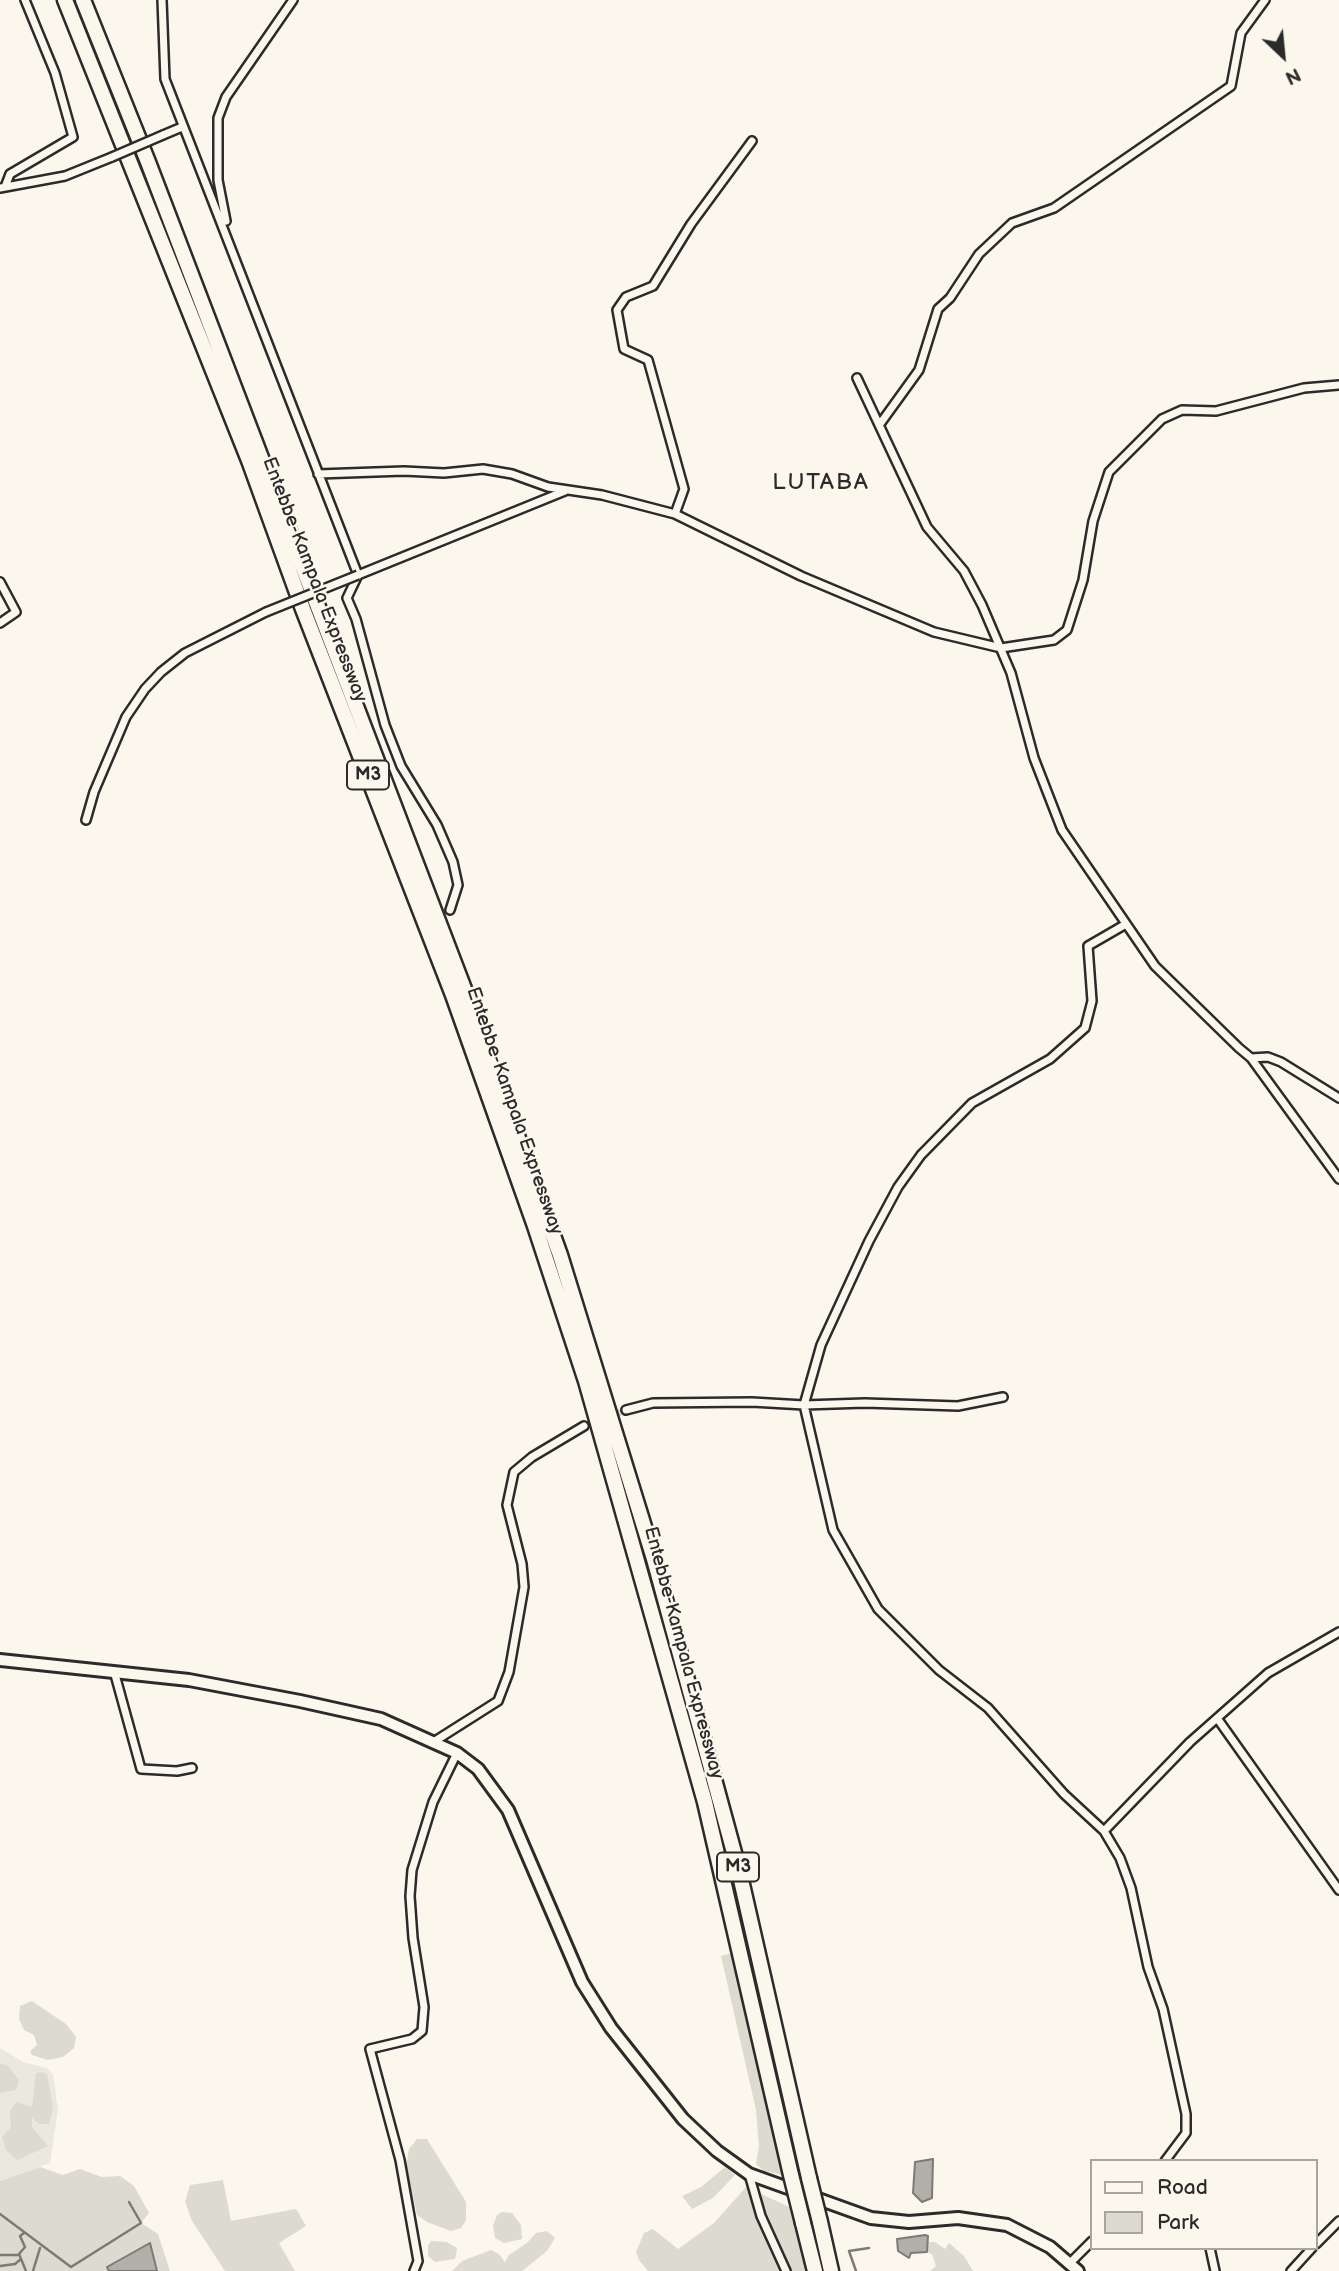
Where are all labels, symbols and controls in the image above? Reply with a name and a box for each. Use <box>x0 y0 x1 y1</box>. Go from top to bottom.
north arrow <box>1248 21 1318 91</box>
text: N <box>1281 62 1304 89</box>
street label: Entebbe-Kampala Expressway <box>257 454 371 706</box>
district label: LUTABA <box>773 469 869 497</box>
road number: M3 <box>347 760 389 790</box>
street label: Entebbe-Kampala Expressway <box>461 984 567 1238</box>
street label: Entebbe-Kampala Expressway <box>638 1524 728 1782</box>
road number: M3 <box>717 1853 759 1882</box>
legend <box>1090 2159 1318 2250</box>
text: Road <box>1157 2175 1208 2200</box>
text: Park <box>1157 2210 1199 2235</box>

